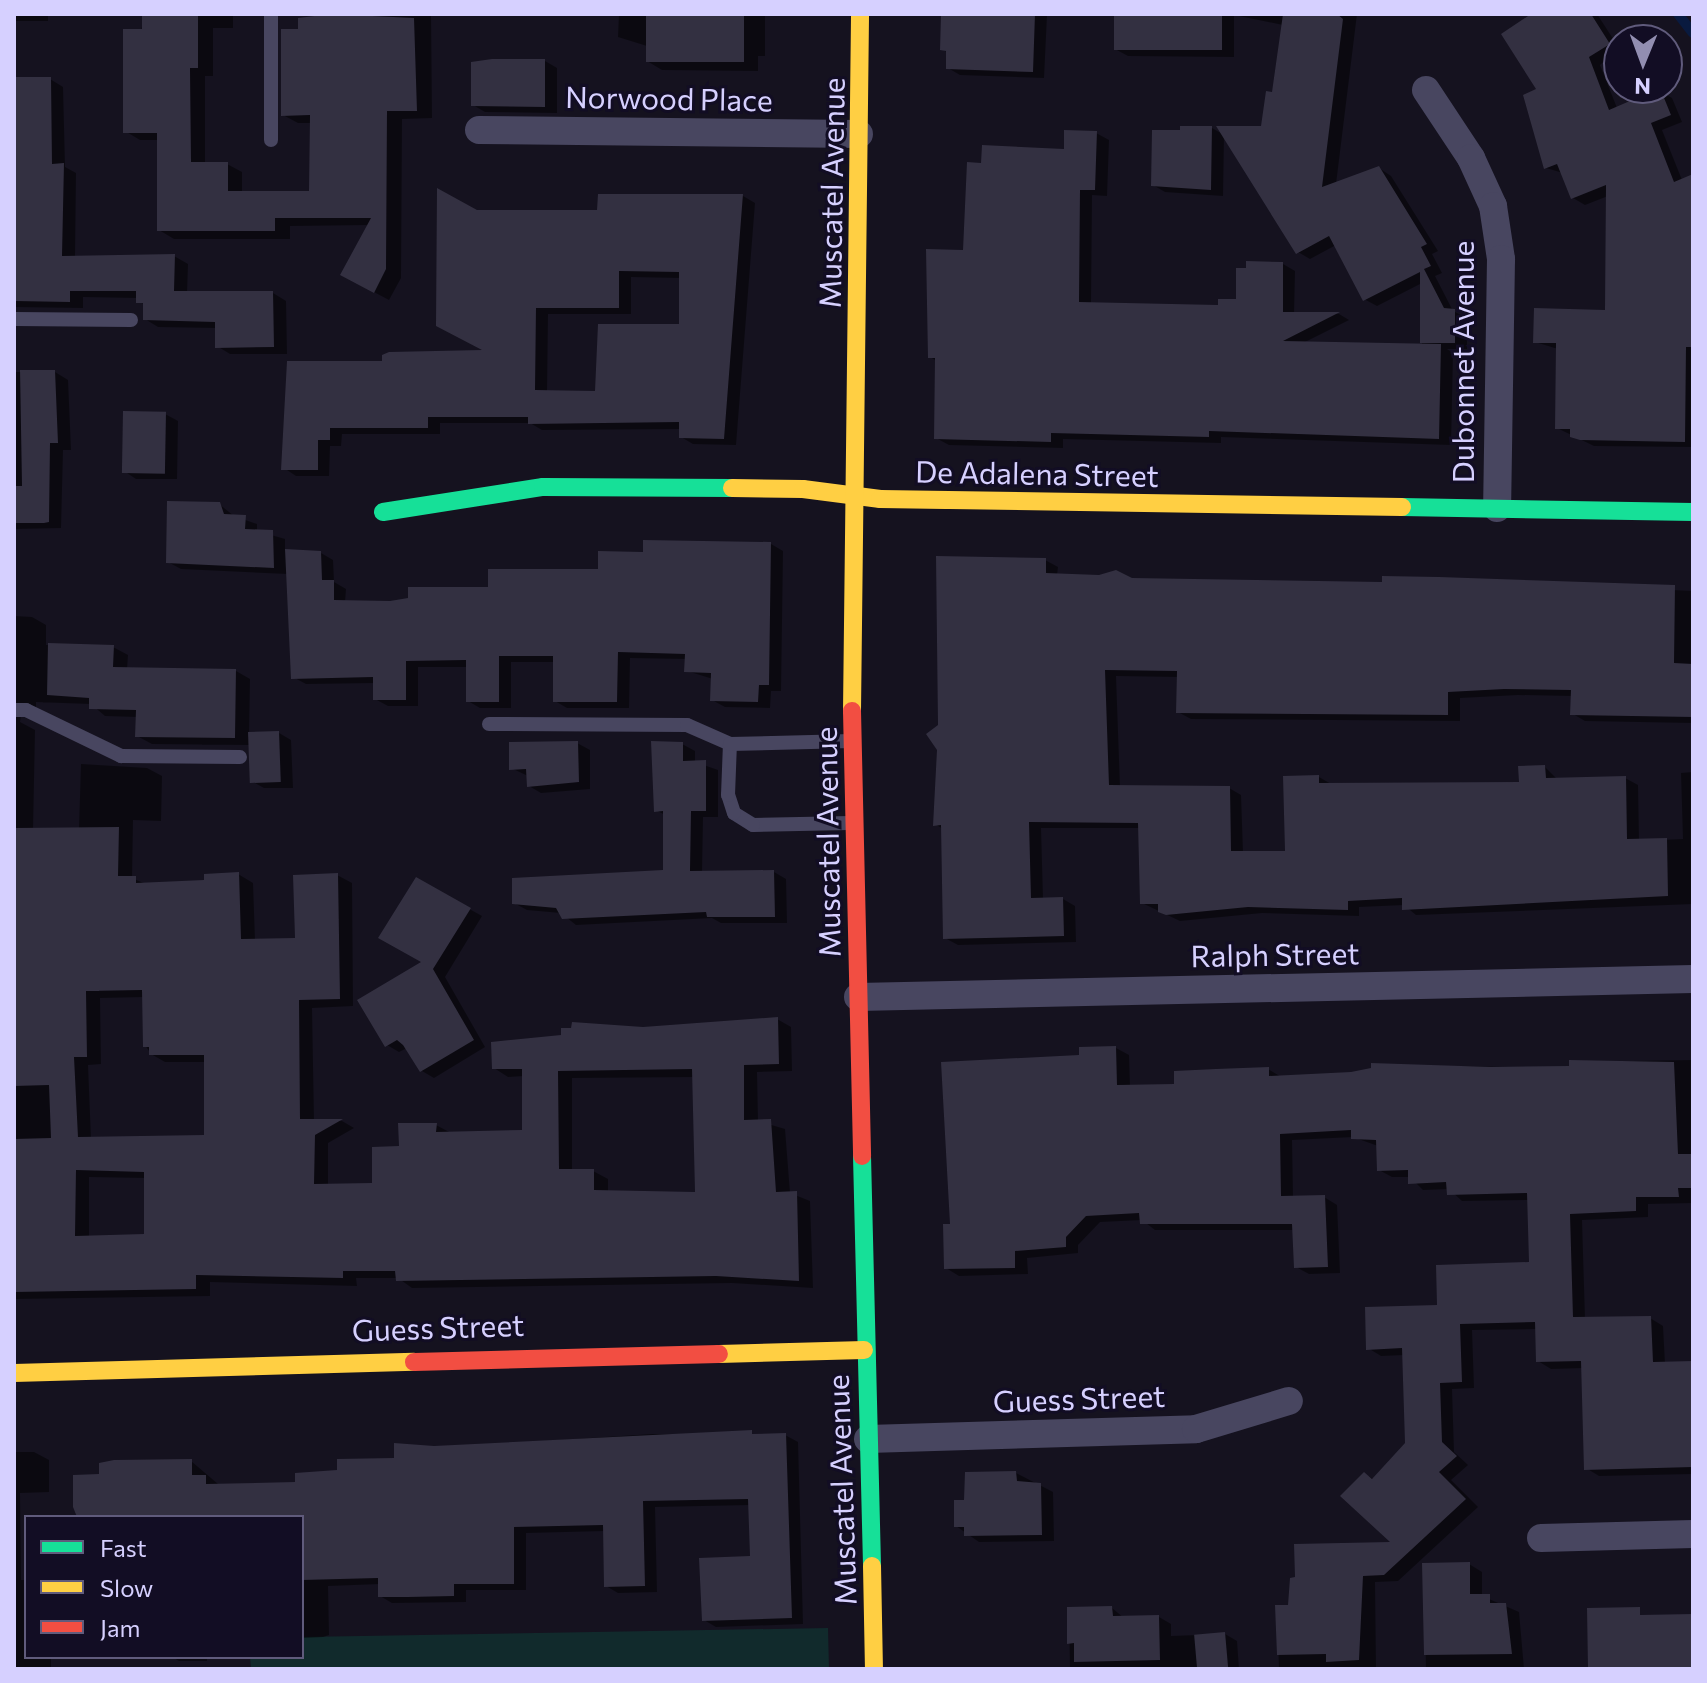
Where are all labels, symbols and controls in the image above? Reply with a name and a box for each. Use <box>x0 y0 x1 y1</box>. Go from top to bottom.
north arrow <box>1603 24 1683 104</box>
text: N <box>1634 73 1651 100</box>
street label: Muscatel Avenue <box>811 77 851 309</box>
street label: Norwood Place <box>565 78 773 118</box>
street label: Dubonnet Avenue <box>1444 241 1480 483</box>
street label: De Adalena Street <box>915 453 1159 493</box>
street label: Muscatel Avenue <box>807 726 847 958</box>
street label: Ralph Street <box>1190 935 1360 973</box>
street label: Guess Street <box>351 1306 525 1348</box>
street label: Muscatel Avenue <box>819 1374 863 1606</box>
street label: Guess Street <box>992 1377 1166 1419</box>
legend <box>24 1515 304 1659</box>
text: Fast <box>100 1533 147 1562</box>
text: Slow <box>100 1573 153 1602</box>
text: Jam <box>100 1613 140 1642</box>

